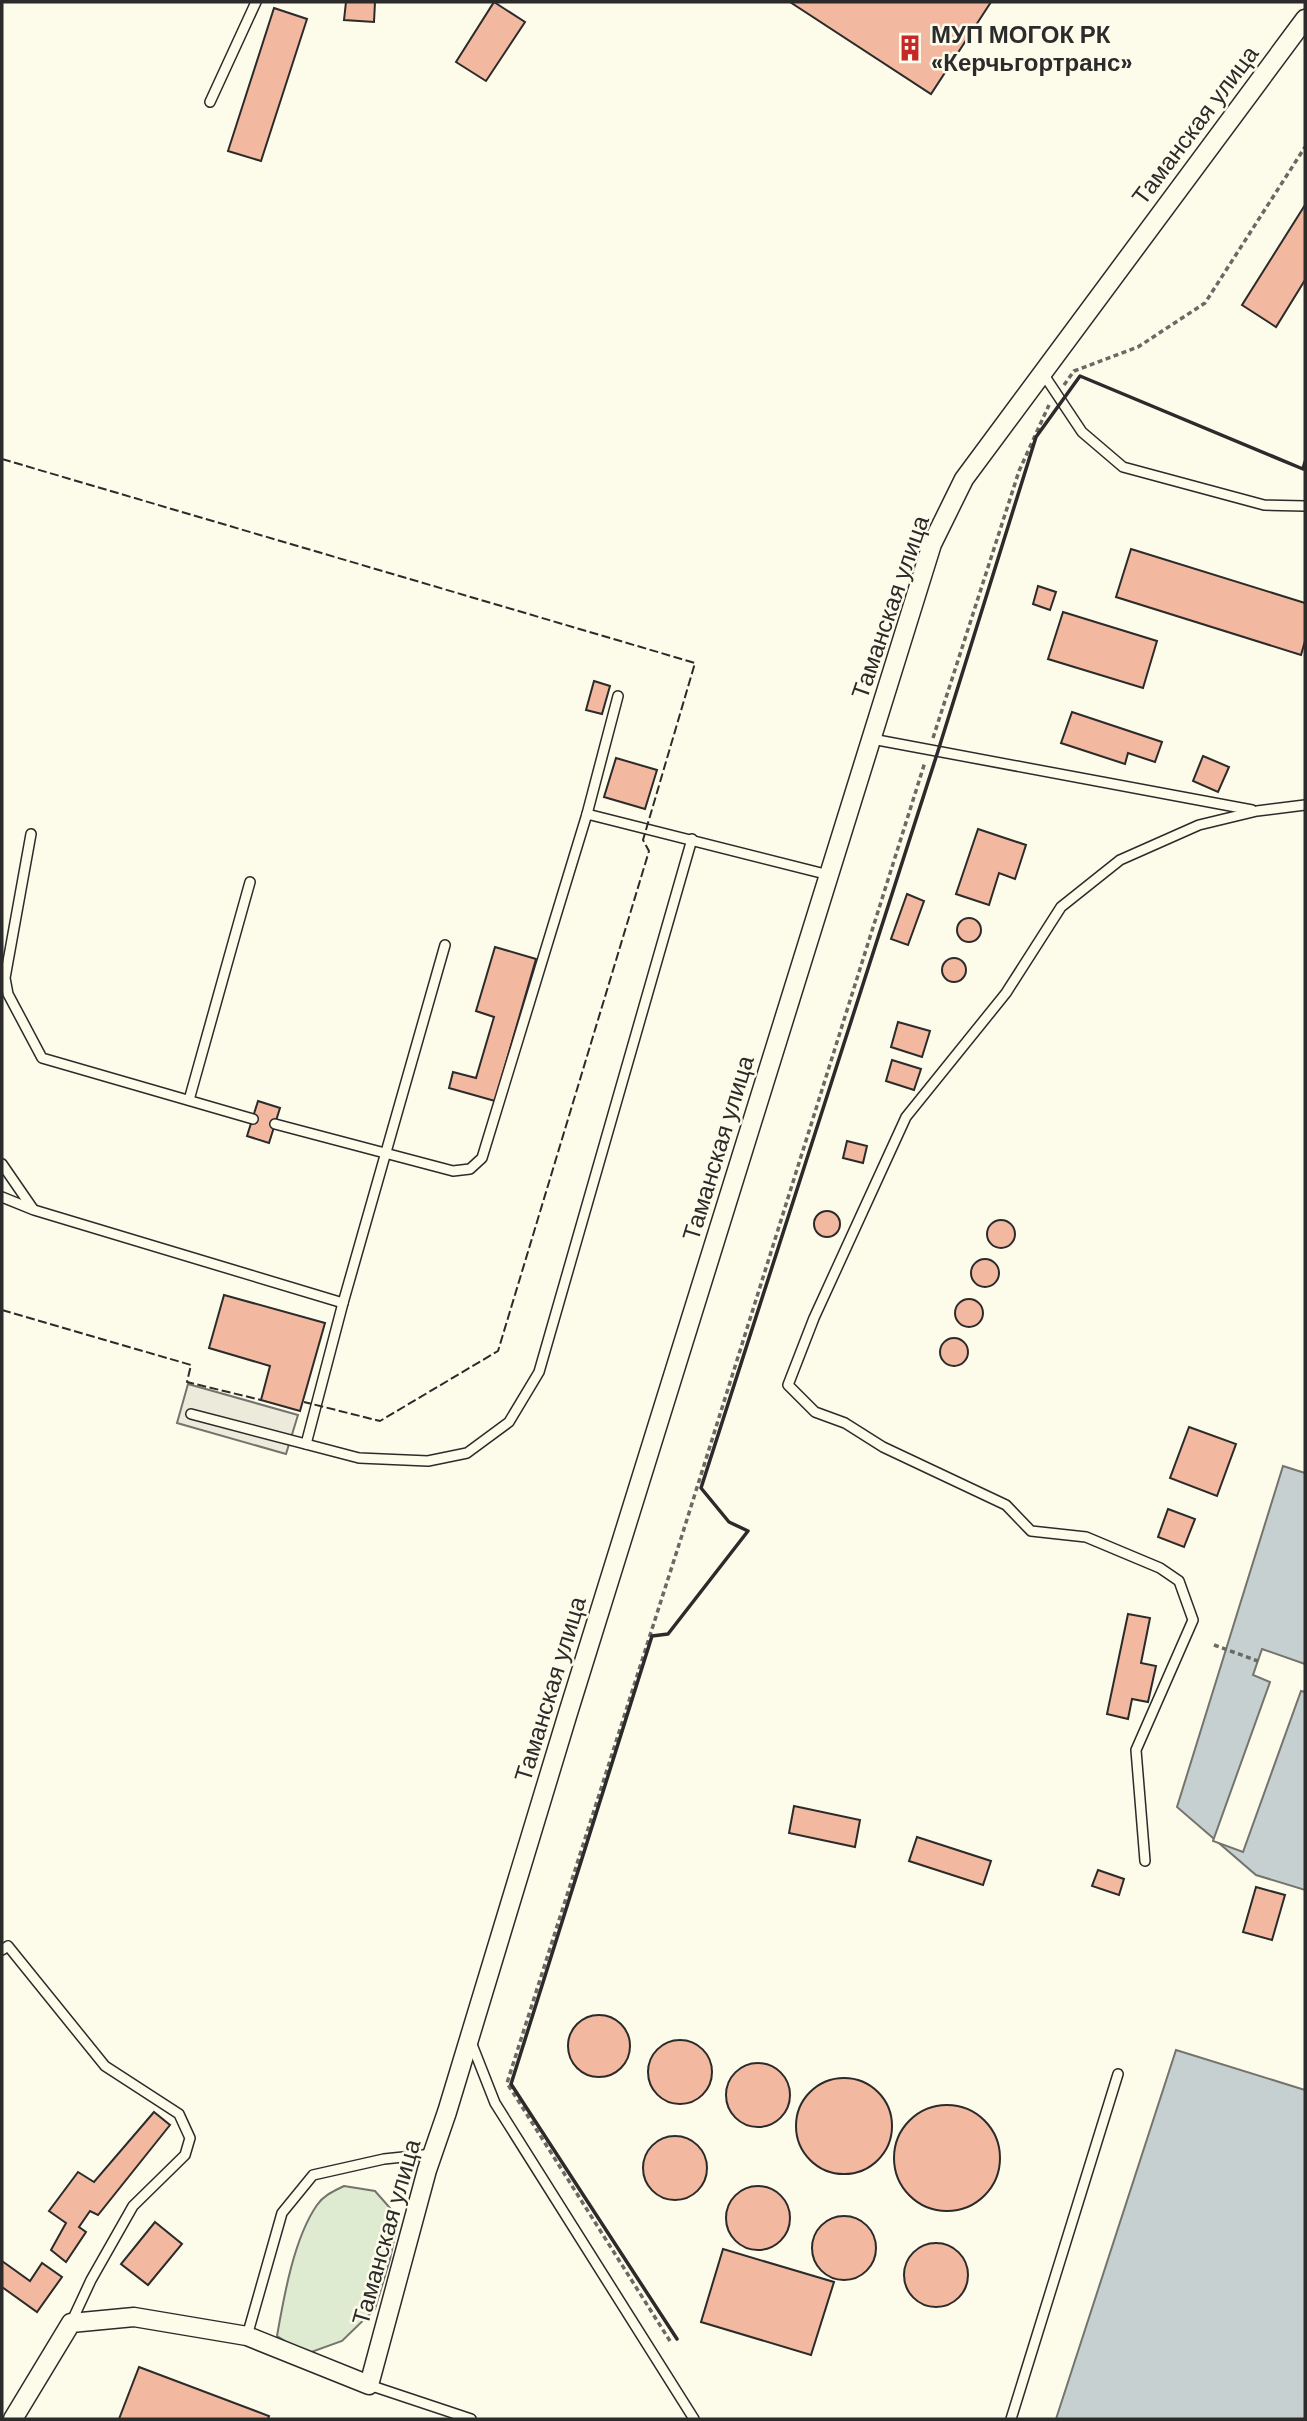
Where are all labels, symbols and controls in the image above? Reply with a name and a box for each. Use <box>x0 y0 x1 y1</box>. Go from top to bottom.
place label: МУП МОГОК РК «Керчьгортранс» <box>931 19 1133 78</box>
building icon: МУП МОГОК РК «Керчьгортранс» <box>895 33 925 63</box>
street label: Таманская улица <box>1125 39 1265 211</box>
street label: Таманская улица <box>844 511 936 703</box>
street label: Таманская улица <box>675 1051 761 1244</box>
street label: Таманская улица <box>507 1592 593 1785</box>
street label: Таманская улица <box>345 2135 428 2328</box>

